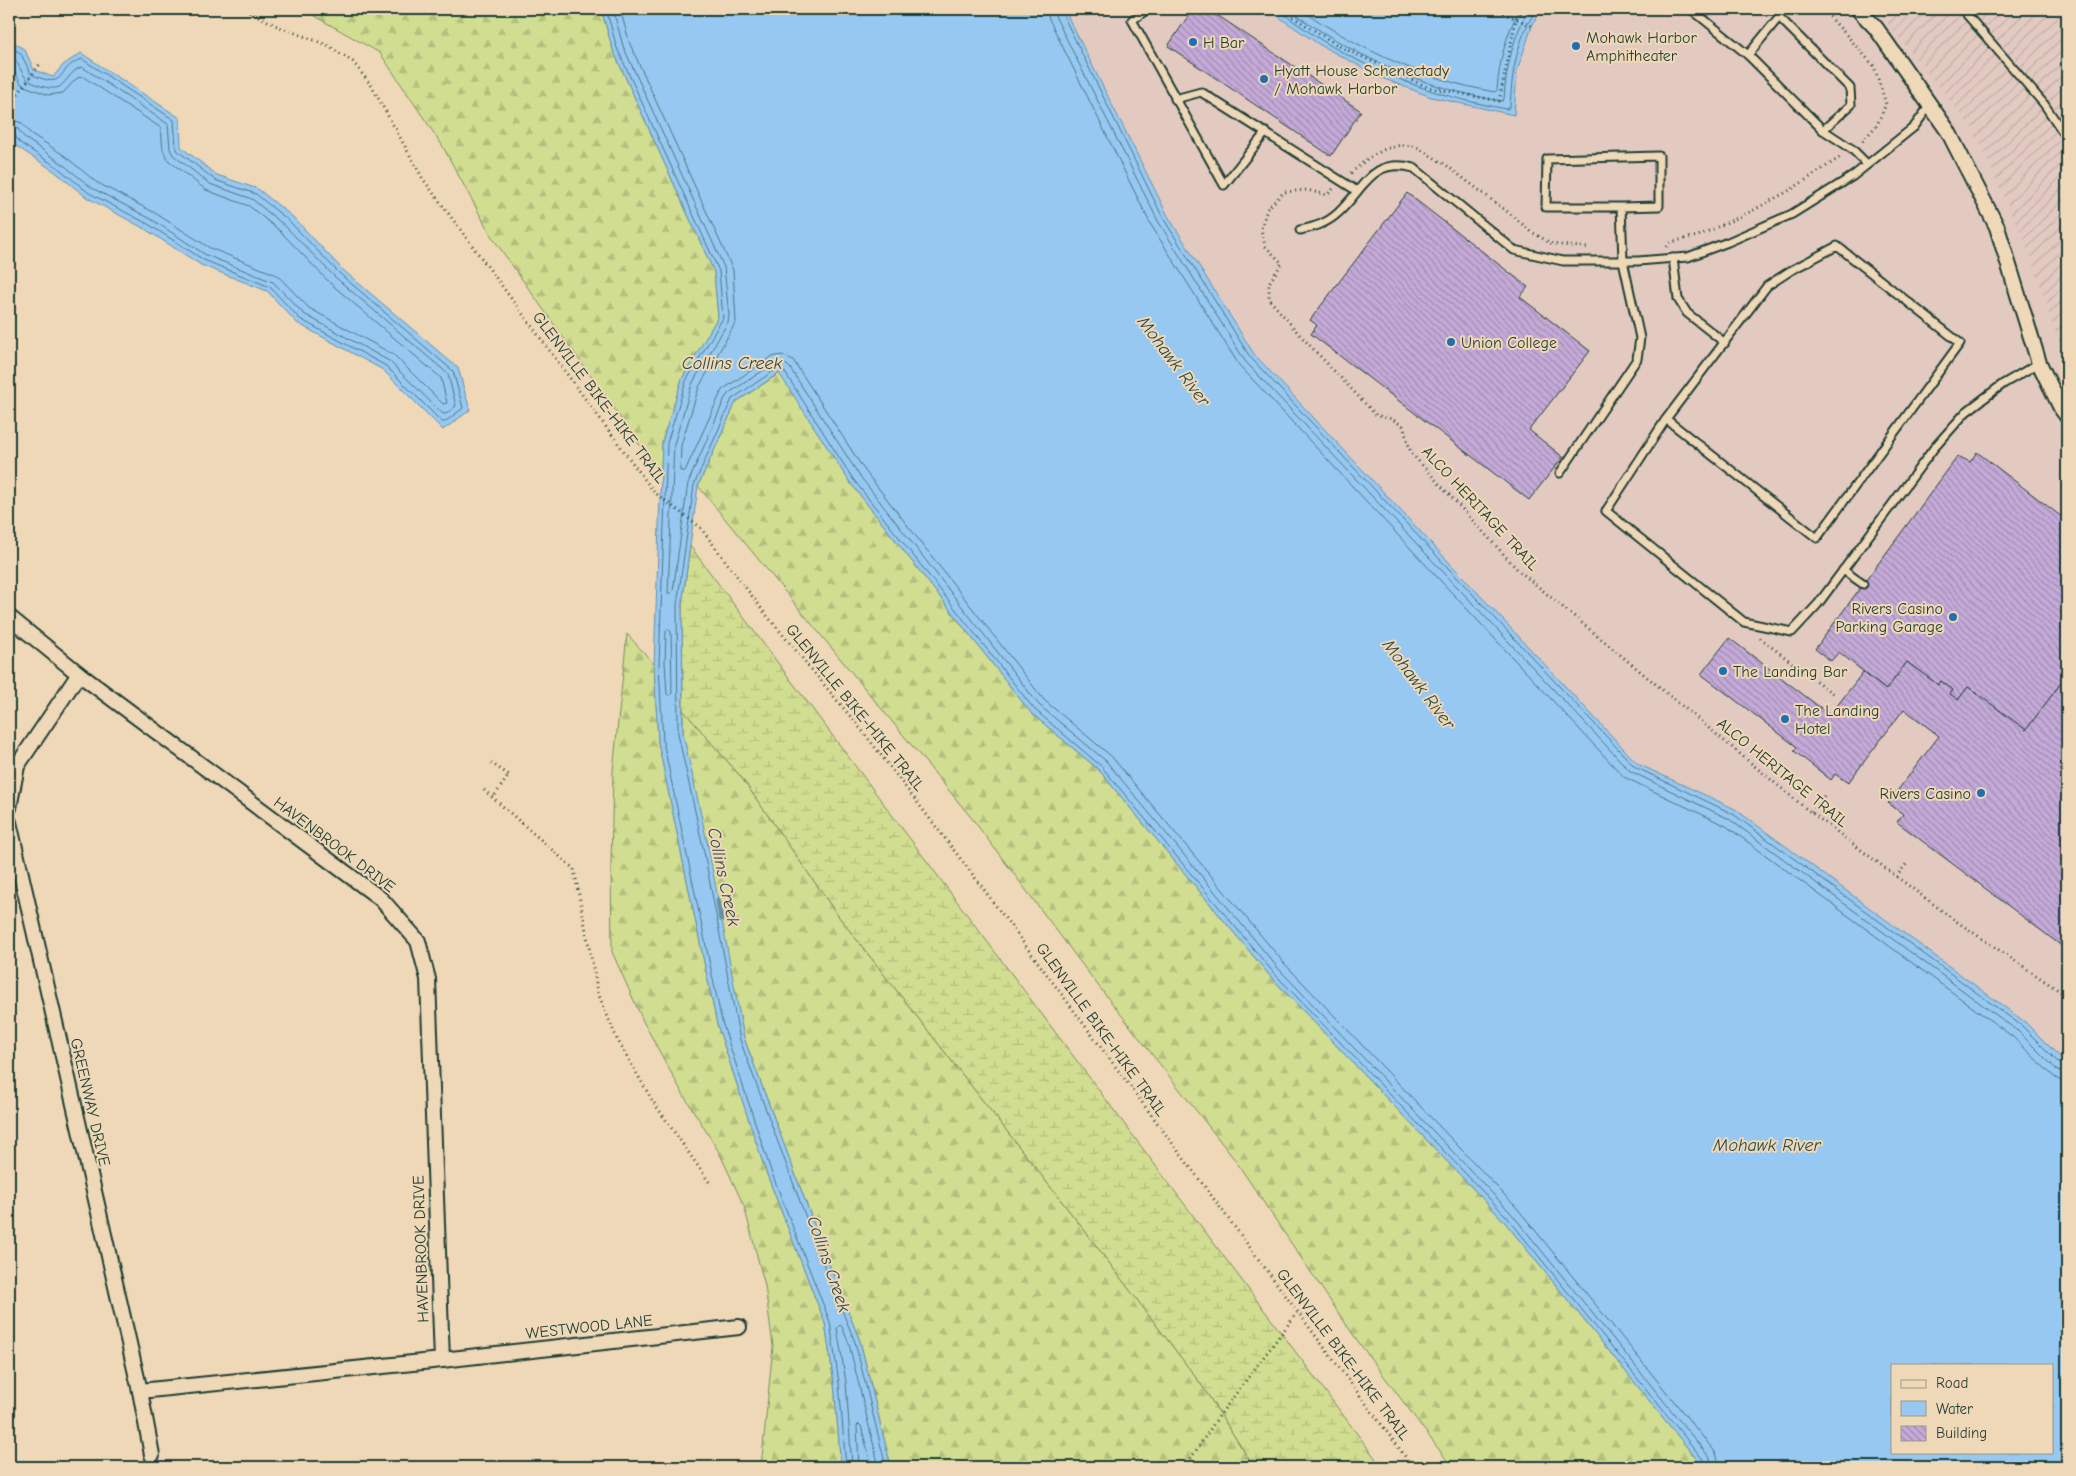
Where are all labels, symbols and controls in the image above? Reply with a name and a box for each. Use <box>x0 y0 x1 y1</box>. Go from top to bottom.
place label: Mohawk Harbor Amphitheater <box>1586 29 1698 65</box>
place label: H Bar <box>1203 34 1245 52</box>
marker: H Bar <box>1187 36 1199 48</box>
marker: Mohawk Harbor Amphitheater <box>1570 40 1582 52</box>
place label: Hyatt House Schenectady / Mohawk Harbor <box>1274 62 1450 98</box>
marker: Hyatt House Schenectady / Mohawk Harbor <box>1258 73 1270 85</box>
street label: GLENVILLE BIKE-HIKE TRAIL <box>529 308 670 487</box>
water label: Mohawk River <box>1132 311 1215 411</box>
place label: Union College <box>1461 334 1557 352</box>
marker: Union College <box>1445 336 1457 348</box>
water label: Collins Creek <box>682 353 782 374</box>
street label: ALCO HERITAGE TRAIL <box>1418 443 1543 575</box>
place label: Rivers Casino Parking Garage <box>1836 600 1943 636</box>
marker: Rivers Casino Parking Garage <box>1947 611 1959 623</box>
street label: GLENVILLE BIKE-HIKE TRAIL <box>782 620 928 795</box>
water label: Mohawk River <box>1377 634 1460 734</box>
place label: The Landing Bar <box>1733 663 1848 681</box>
marker: The Landing Bar <box>1717 665 1729 677</box>
place label: The Landing Hotel <box>1795 702 1880 738</box>
marker: The Landing Hotel <box>1779 713 1791 725</box>
street label: ALCO HERITAGE TRAIL <box>1713 714 1852 831</box>
place label: Rivers Casino <box>1879 785 1971 803</box>
marker: Rivers Casino <box>1975 787 1987 799</box>
street label: HAVENBROOK DRIVE <box>270 793 399 897</box>
water label: Collins Creek <box>703 826 744 929</box>
street label: GLENVILLE BIKE-HIKE TRAIL <box>1032 939 1170 1120</box>
street label: GREENWAY DRIVE <box>67 1036 114 1168</box>
water label: Mohawk River <box>1712 1135 1822 1156</box>
street label: HAVENBROOK DRIVE <box>409 1175 433 1323</box>
water label: Collins Creek <box>802 1213 855 1315</box>
street label: GLENVILLE BIKE-HIKE TRAIL <box>1273 1265 1414 1444</box>
street label: WESTWOOD LANE <box>525 1311 654 1343</box>
legend <box>1891 1364 2054 1454</box>
text: Road <box>1936 1374 1968 1392</box>
text: Water <box>1936 1400 1973 1418</box>
text: Building <box>1936 1424 1987 1442</box>

